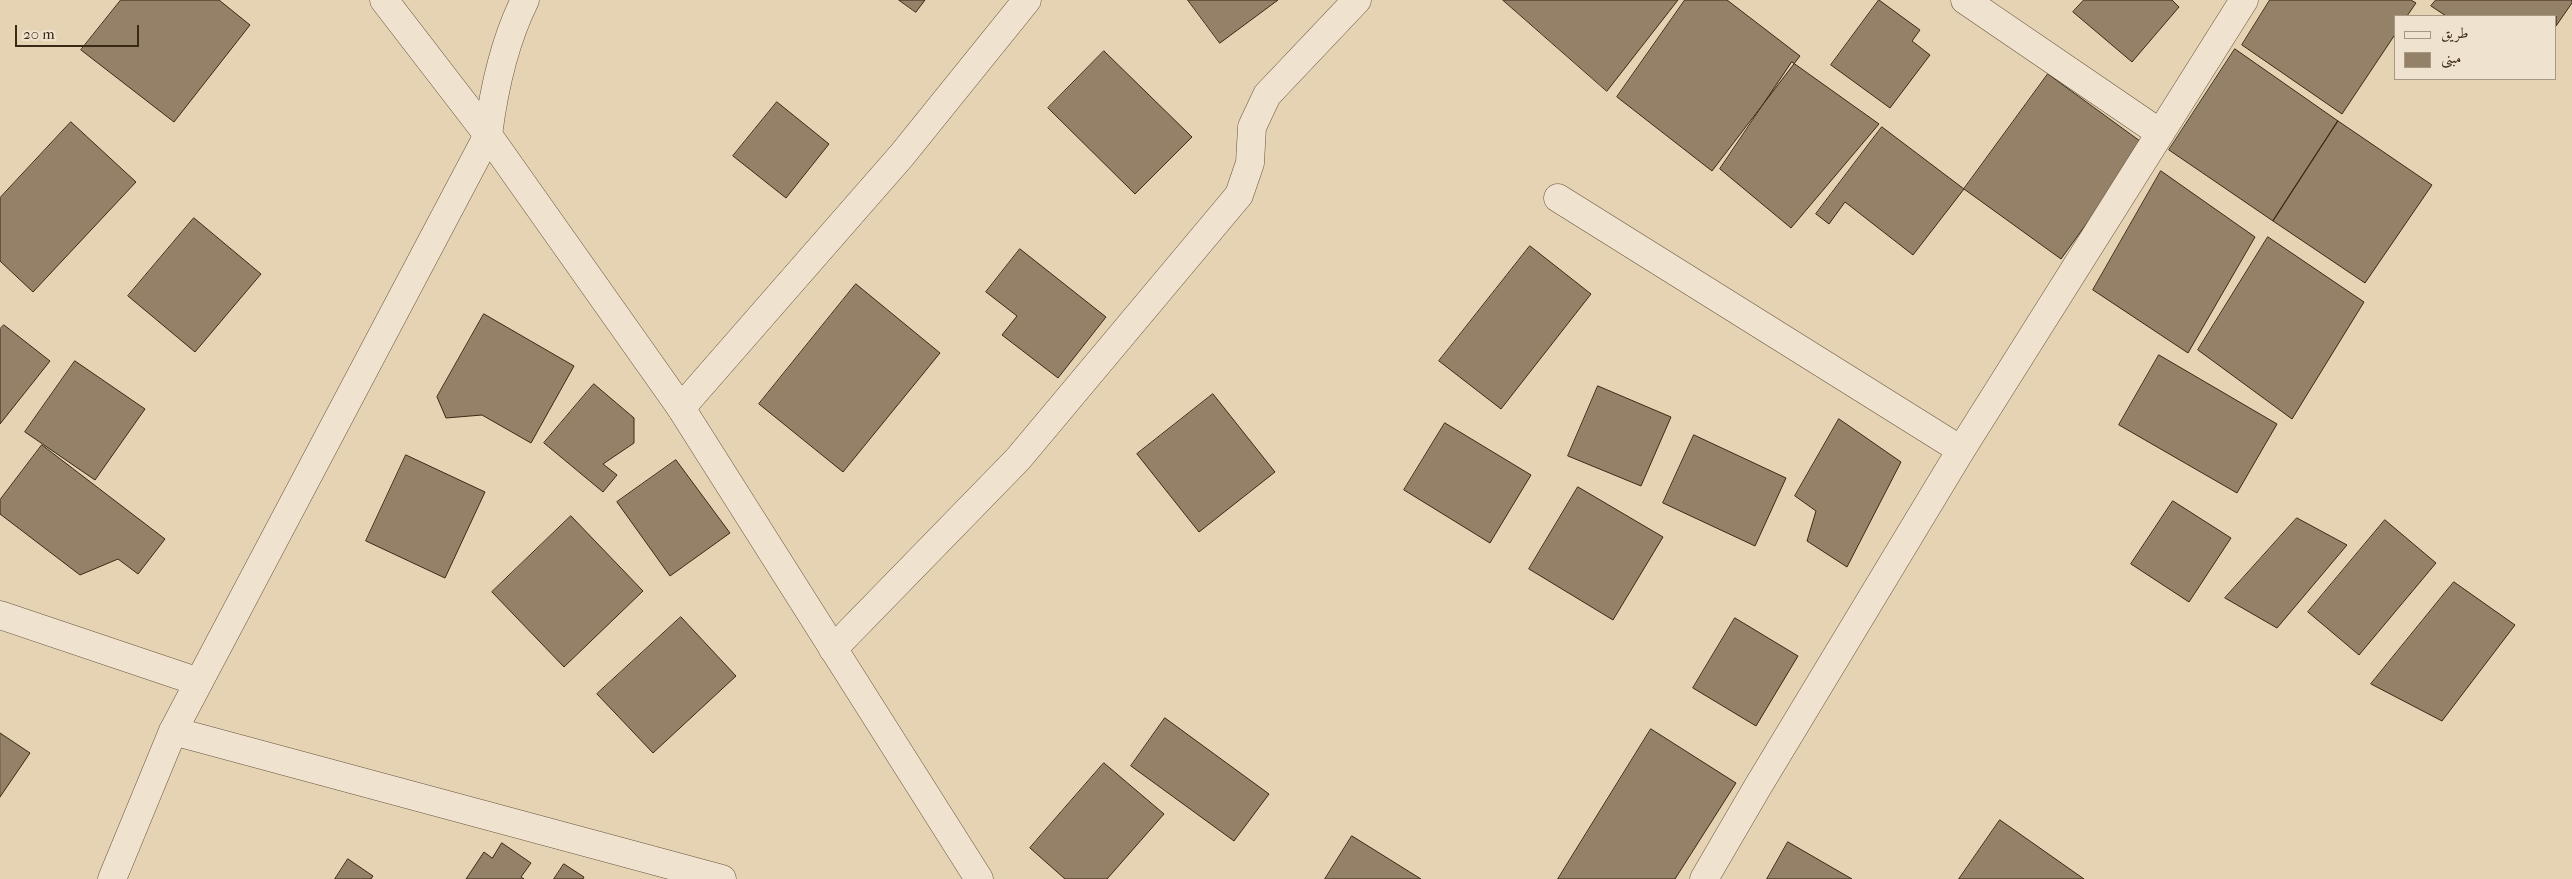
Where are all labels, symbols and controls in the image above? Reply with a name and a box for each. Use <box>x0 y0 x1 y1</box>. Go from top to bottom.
scale bar <box>18 15 141 47</box>
legend <box>2394 15 2557 80</box>
text: طريق <box>2441 24 2468 42</box>
text: 20 m <box>23 25 55 43</box>
text: مبنى <box>2441 49 2461 67</box>

